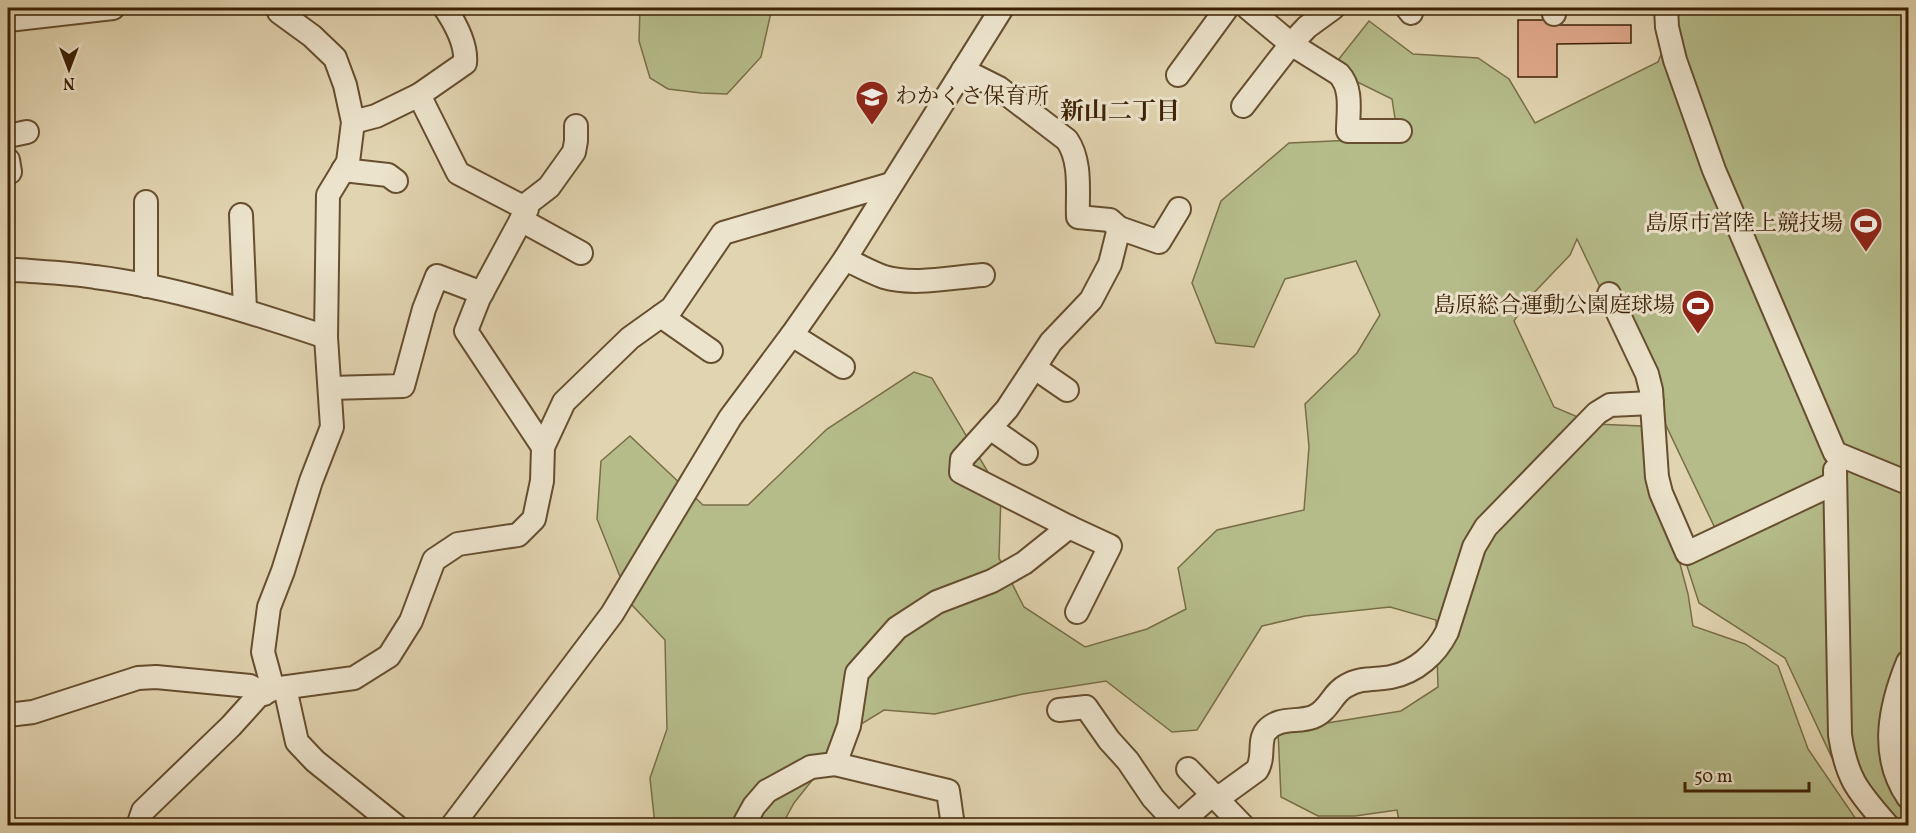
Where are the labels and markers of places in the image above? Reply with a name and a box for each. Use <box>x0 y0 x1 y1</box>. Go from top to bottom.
school or university icon: わかくさ保育所 <box>854 79 890 126</box>
place label: わかくさ保育所 <box>895 82 1049 113</box>
sports icon: 島原市営陸上競技場 <box>1848 206 1884 253</box>
place label: 島原市営陸上競技場 <box>1645 209 1843 240</box>
sports icon: 島原総合運動公園庭球場 <box>1680 288 1716 335</box>
place label: 島原総合運動公園庭球場 <box>1433 291 1675 322</box>

